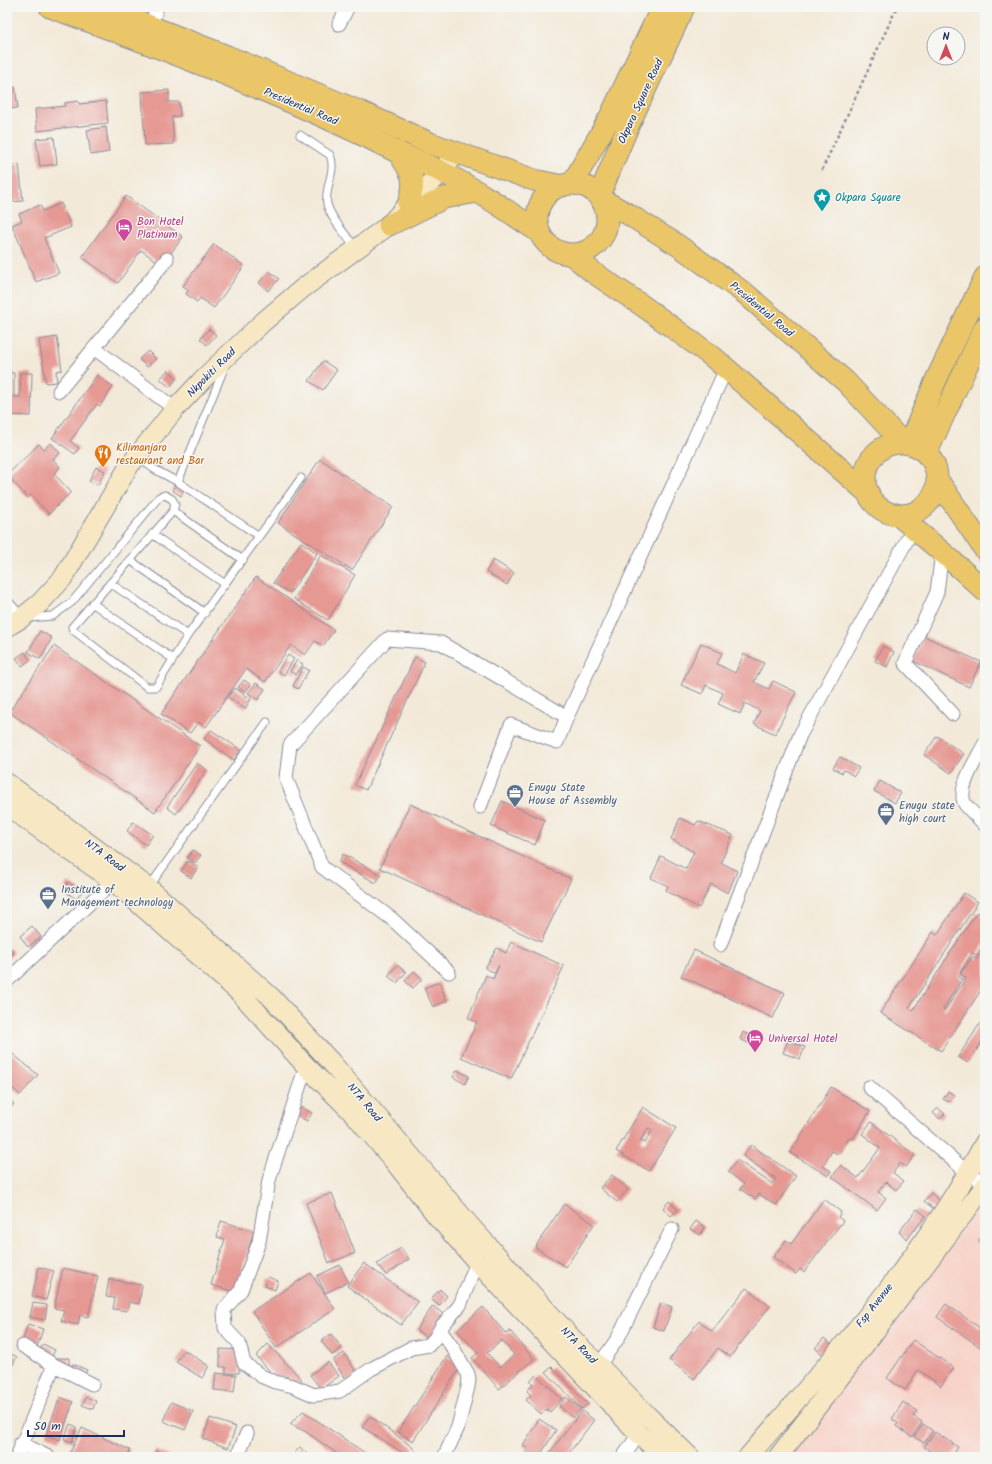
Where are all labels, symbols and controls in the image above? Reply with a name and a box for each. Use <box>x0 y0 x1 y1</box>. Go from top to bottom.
north arrow <box>926 26 966 66</box>
text: N <box>943 28 950 46</box>
street label: Okpara Square Road <box>613 55 669 147</box>
street label: Presidential Road <box>261 83 341 131</box>
place icon: Okpara Square <box>812 187 832 212</box>
place label: Okpara Square <box>835 189 901 207</box>
place label: Bon Hotel Platinum <box>137 213 184 244</box>
hotel icon: Bon Hotel Platinum <box>114 217 134 242</box>
street label: Presidential Road <box>725 277 798 342</box>
street label: Nkpokiti Road <box>183 343 241 402</box>
place label: Kilimanjaro restaurant and Bar <box>116 439 205 470</box>
restaurant icon: Kilimanjaro restaurant and Bar <box>93 443 113 468</box>
place label: Enugu State House of Assembly <box>528 779 617 810</box>
office icon: Enugu State House of Assembly <box>505 783 525 808</box>
place label: Enugu state high court <box>899 797 955 828</box>
office icon: Enugu state high court <box>876 801 896 826</box>
street label: NTA Road <box>80 835 129 877</box>
place label: Institute of Management technology <box>61 881 174 912</box>
office icon: Institute of Management technology <box>38 885 58 910</box>
hotel icon: Universal Hotel <box>745 1028 765 1053</box>
place label: Universal Hotel <box>768 1030 838 1048</box>
street label: NTA Road <box>342 1079 386 1127</box>
street label: Fsp Avenue <box>852 1279 898 1332</box>
street label: NTA Road <box>556 1323 601 1369</box>
scale bar <box>28 1412 124 1438</box>
text: 50 m <box>34 1417 61 1436</box>

